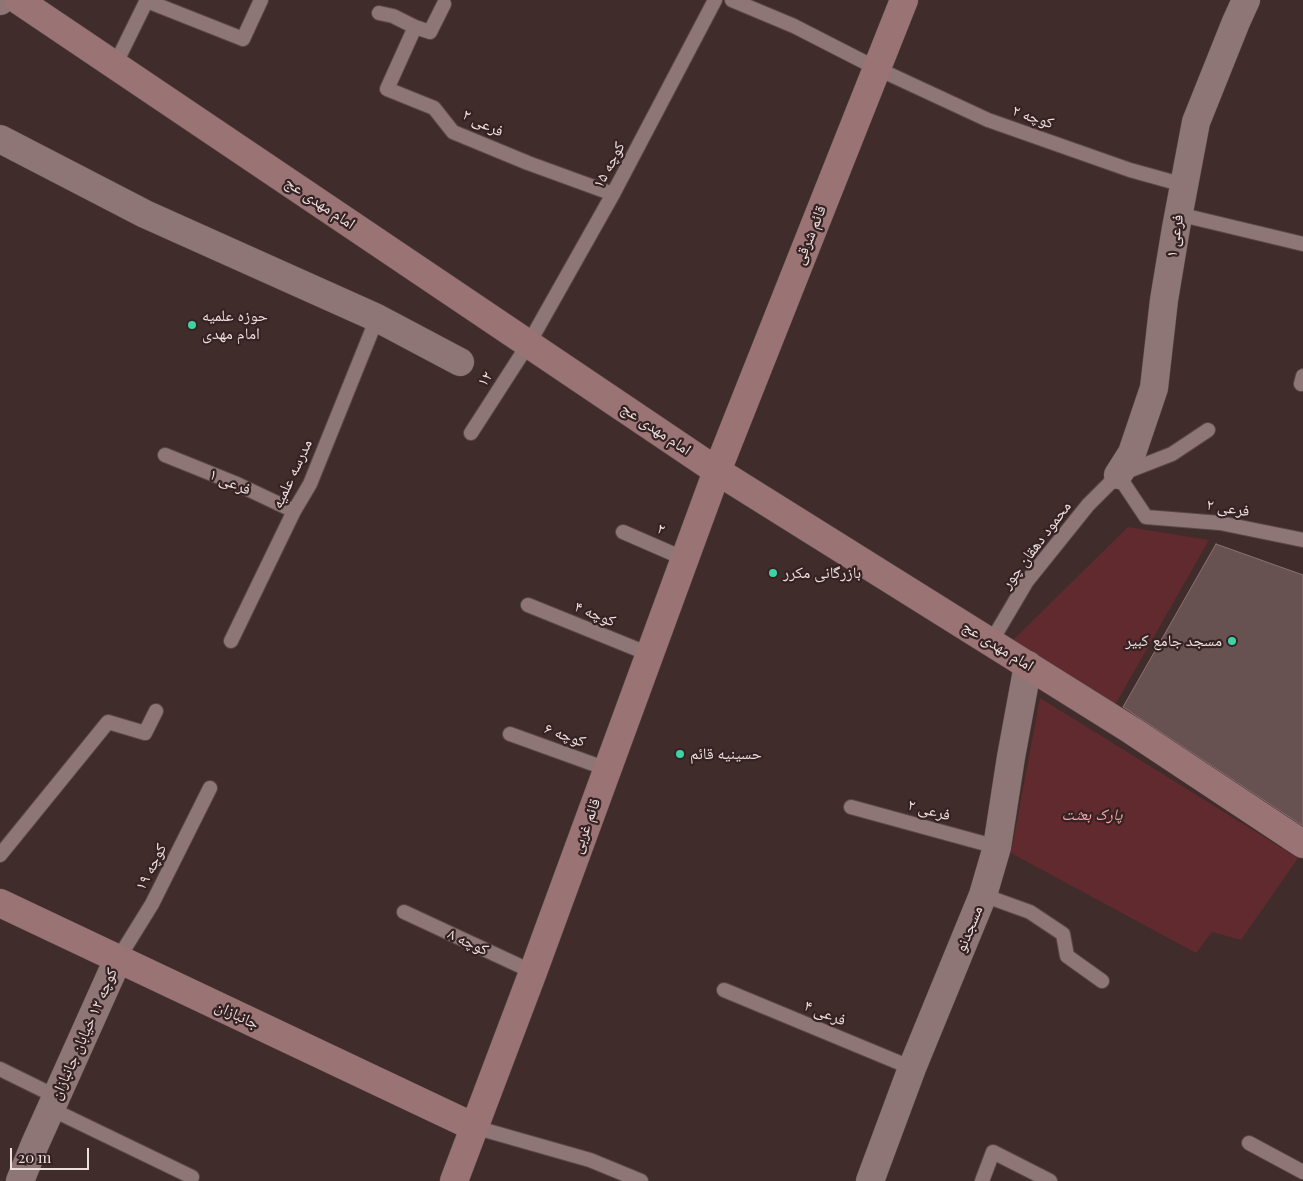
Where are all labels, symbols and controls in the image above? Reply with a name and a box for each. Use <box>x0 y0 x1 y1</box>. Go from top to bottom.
street label: کوچه ۲ <box>1010 101 1056 133</box>
street label: فرعی ۲ <box>459 105 507 141</box>
street label: کوچه ۱۵ <box>589 138 629 192</box>
street label: امام مهدی عج <box>281 173 359 233</box>
street label: قائم شرقی <box>789 203 831 267</box>
street label: فرعی ۱ <box>1162 213 1188 259</box>
place label: حوزه علمیه امام مهدی <box>202 306 268 344</box>
marker: حوزه علمیه امام مهدی <box>186 319 198 331</box>
street label: ۱۲ <box>473 368 497 390</box>
street label: امام مهدی عج <box>617 399 695 459</box>
street label: مدرسه علمیه <box>268 436 316 512</box>
street label: فرعی ۱ <box>206 465 254 499</box>
street label: فرعی ۲ <box>1205 495 1251 521</box>
street label: محمود دهقان چور <box>997 497 1075 593</box>
street label: ۲ <box>654 519 668 539</box>
place label: بازرگانی مکرر <box>783 563 861 583</box>
marker: بازرگانی مکرر <box>767 567 779 579</box>
street label: کوچه ۴ <box>572 597 618 631</box>
street label: امام مهدی عج <box>959 617 1037 675</box>
place label: مسجد جامع کبیر <box>1125 631 1222 651</box>
marker: مسجد جامع کبیر <box>1226 635 1238 647</box>
street label: کوچه ۶ <box>542 719 588 751</box>
place label: حسینیه قائم <box>690 744 762 764</box>
marker: حسینیه قائم <box>674 748 686 760</box>
street label: فرعی ۲ <box>906 795 952 825</box>
street label: قائم غربی <box>567 796 605 856</box>
park label: پارک بعثت <box>1061 805 1123 825</box>
street label: کوچه ۱۹ <box>131 840 171 894</box>
street label: مسجدنو <box>951 903 987 955</box>
street label: کوچه ۸ <box>445 924 491 960</box>
street label: کوچه ۱۲ خیابان جانبازان <box>46 965 122 1103</box>
street label: جانبازان <box>212 996 262 1034</box>
street label: فرعی ۴ <box>801 996 849 1030</box>
scale bar <box>12 1138 91 1170</box>
text: 20 m <box>18 1147 51 1167</box>

